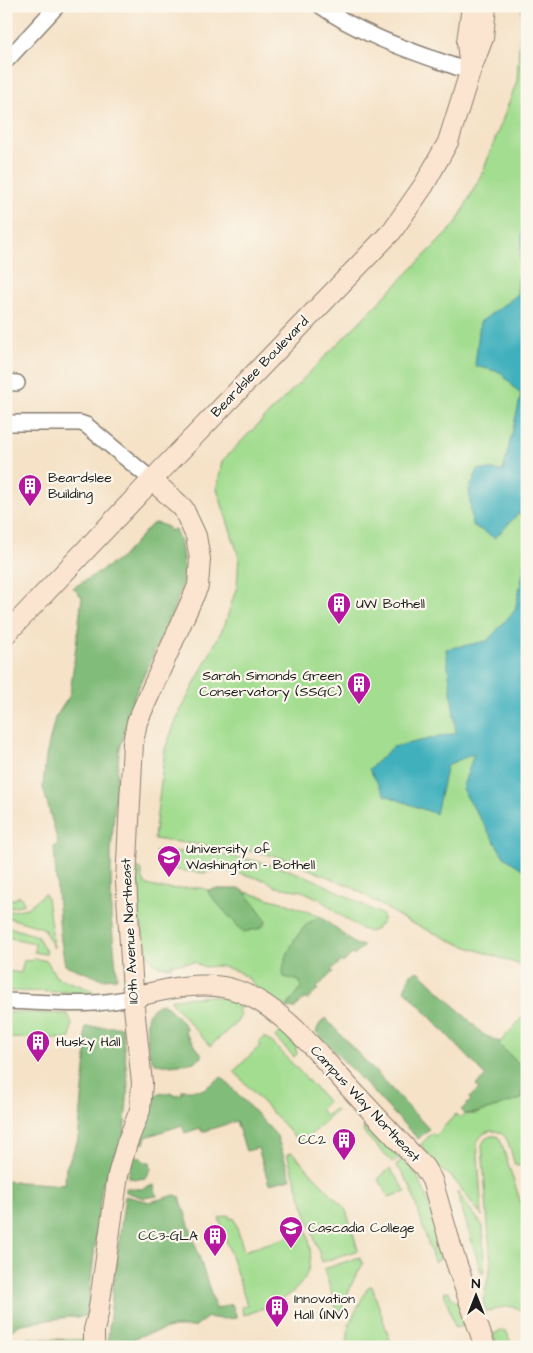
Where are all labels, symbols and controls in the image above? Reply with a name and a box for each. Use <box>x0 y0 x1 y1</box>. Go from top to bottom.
street label: Beardslee Boulevard <box>206 312 314 422</box>
place label: Beardslee Building <box>48 468 112 504</box>
building icon: Beardslee Building <box>17 473 43 507</box>
building icon: UW Bothell <box>326 591 352 625</box>
place label: UW Bothell <box>356 594 425 614</box>
place label: Sarah Simonds Green Conservatory (SSGC) <box>199 666 342 702</box>
building icon: Sarah Simonds Green Conservatory (SSGC) <box>346 671 372 705</box>
place label: University of Washington - Bothell <box>186 839 315 875</box>
school or university icon: University of Washington - Bothell <box>156 844 182 878</box>
street label: 110th Avenue Northeast <box>116 857 144 1004</box>
building icon: Husky Hall <box>25 1029 51 1063</box>
place label: Husky Hall <box>56 1032 121 1052</box>
street label: Campus Way Northeast <box>305 1041 425 1167</box>
building icon: CC2 <box>331 1127 357 1161</box>
place label: CC2 <box>298 1130 326 1150</box>
school or university icon: Cascadia College <box>278 1215 304 1249</box>
place label: Cascadia College <box>308 1218 415 1238</box>
building icon: CC3-GLA <box>202 1223 228 1257</box>
place label: CC3-GLA <box>138 1226 198 1246</box>
north arrow <box>450 1270 500 1320</box>
text: N <box>472 1274 481 1294</box>
place label: Innovation Hall (INV) <box>294 1289 355 1325</box>
building icon: Innovation Hall (INV) <box>264 1294 290 1328</box>

